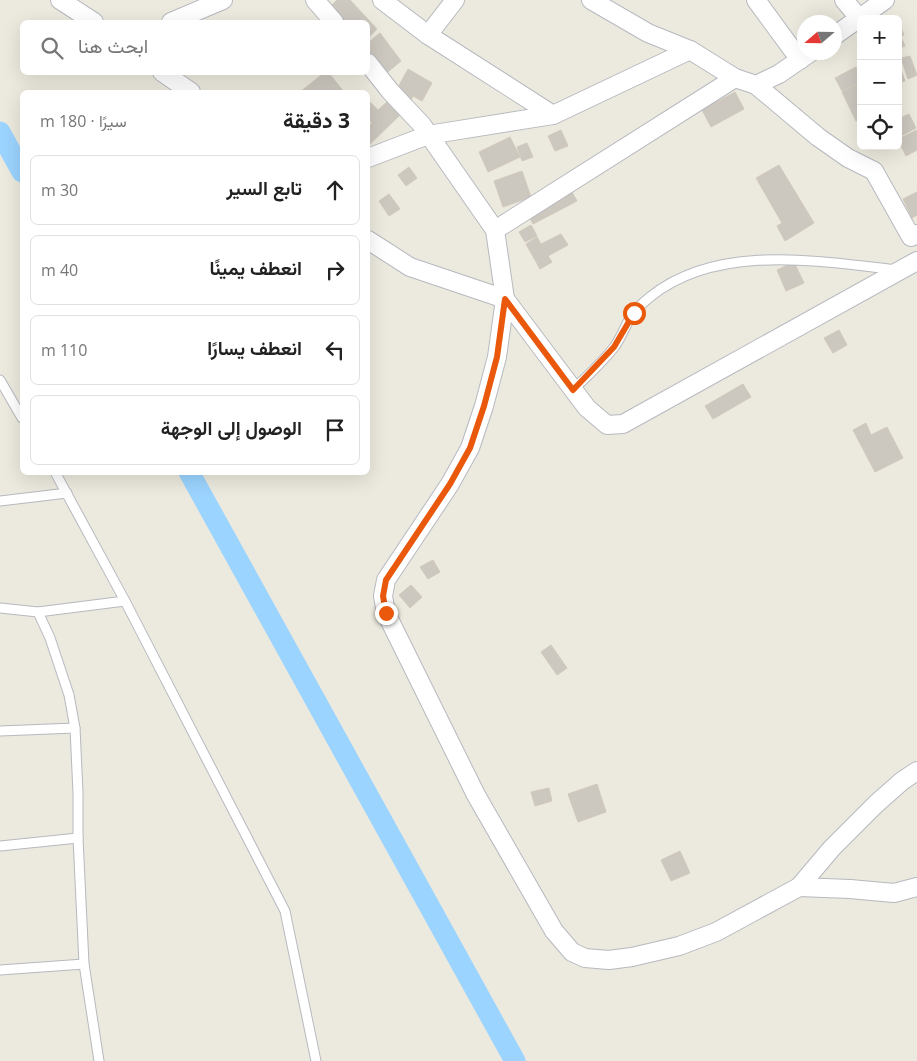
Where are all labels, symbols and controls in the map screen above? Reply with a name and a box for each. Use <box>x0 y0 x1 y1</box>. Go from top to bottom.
north arrow <box>797 15 842 60</box>
map controls <box>857 15 902 150</box>
button: + <box>857 15 902 60</box>
search box <box>20 20 370 75</box>
text: ابحث هنا <box>78 33 148 59</box>
icon: search <box>38 34 66 62</box>
button: − <box>857 60 902 105</box>
button: locate <box>857 105 902 150</box>
text: 3 دقيقة <box>283 106 350 134</box>
text: سيرًا · 180 m <box>40 110 127 132</box>
text: تابع السير <box>226 175 302 201</box>
icon: ahead <box>321 176 349 204</box>
text: 30 m <box>41 179 78 201</box>
text: انعطف يمينًا <box>209 255 302 281</box>
icon: right <box>321 256 349 284</box>
text: 40 m <box>41 259 78 281</box>
route start <box>623 302 646 325</box>
text: انعطف يسارًا <box>207 335 302 361</box>
icon: left <box>321 336 349 364</box>
text: 110 m <box>41 339 87 361</box>
text: الوصول إلى الوجهة <box>161 415 302 441</box>
icon: arrive <box>321 416 349 444</box>
route end <box>375 602 398 625</box>

